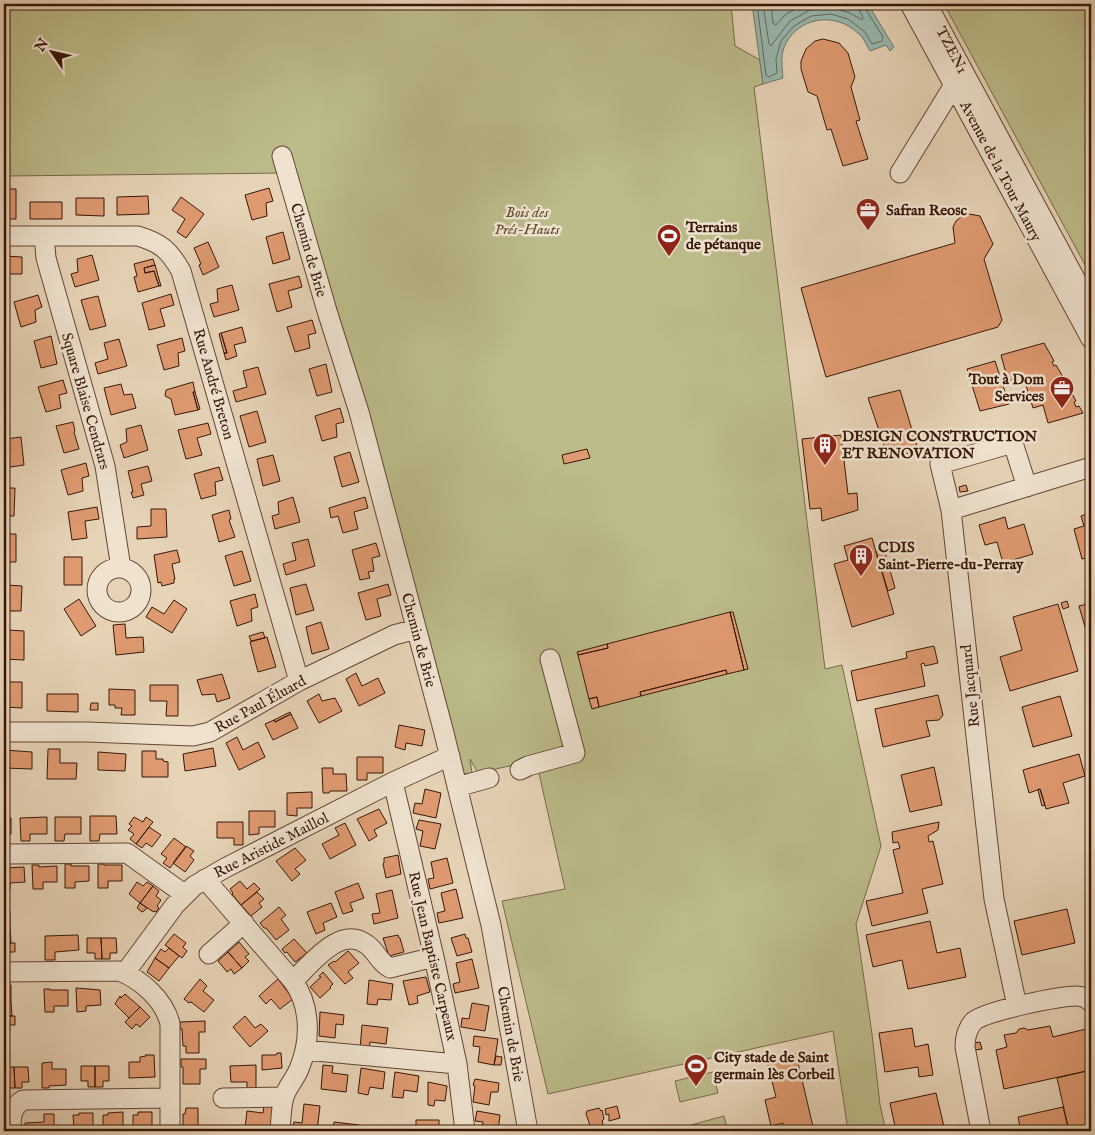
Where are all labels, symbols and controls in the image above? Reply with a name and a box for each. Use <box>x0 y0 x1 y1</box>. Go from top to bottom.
street label: TZEN1 <box>931 24 972 77</box>
north arrow <box>28 28 78 78</box>
text: N <box>31 35 53 56</box>
street label: Avenue de la Tour Maury <box>955 97 1046 245</box>
office icon: Safran Reosc <box>855 197 881 231</box>
street label: Chemin de Brie <box>286 201 331 299</box>
place label: Safran Reosc <box>886 201 967 220</box>
park label: Bois des Prés-Hauts <box>494 203 560 239</box>
place label: Terrains de pétanque <box>685 218 761 254</box>
sports icon: Terrains de pétanque <box>656 223 682 257</box>
street label: Rue André Breton <box>189 326 238 442</box>
street label: Square Blaise Cendrars <box>57 331 114 472</box>
place label: Tout à Dom Services <box>968 370 1045 406</box>
office icon: Tout à Dom Services <box>1049 375 1075 409</box>
place label: DESIGN CONSTRUCTION ET RENOVATION <box>842 427 1037 463</box>
building icon: DESIGN CONSTRUCTION ET RENOVATION <box>812 432 838 466</box>
place label: CDIS Saint-Pierre-du-Perray <box>878 538 1024 574</box>
building icon: CDIS Saint-Pierre-du-Perray <box>848 543 874 577</box>
street label: Chemin de Brie <box>397 591 440 689</box>
street label: Rue Jacquard <box>957 643 984 728</box>
street label: Rue Paul Éluard <box>211 671 310 737</box>
street label: Rue Aristide Maillol <box>211 808 333 883</box>
street label: Rue Jean Baptiste Carpeaux <box>404 870 461 1043</box>
street label: Chemin de Brie <box>493 985 528 1084</box>
place label: City stade de Saint germain lès Corbeil <box>714 1048 836 1084</box>
sports icon: City stade de Saint germain lès Corbeil <box>683 1053 709 1087</box>

